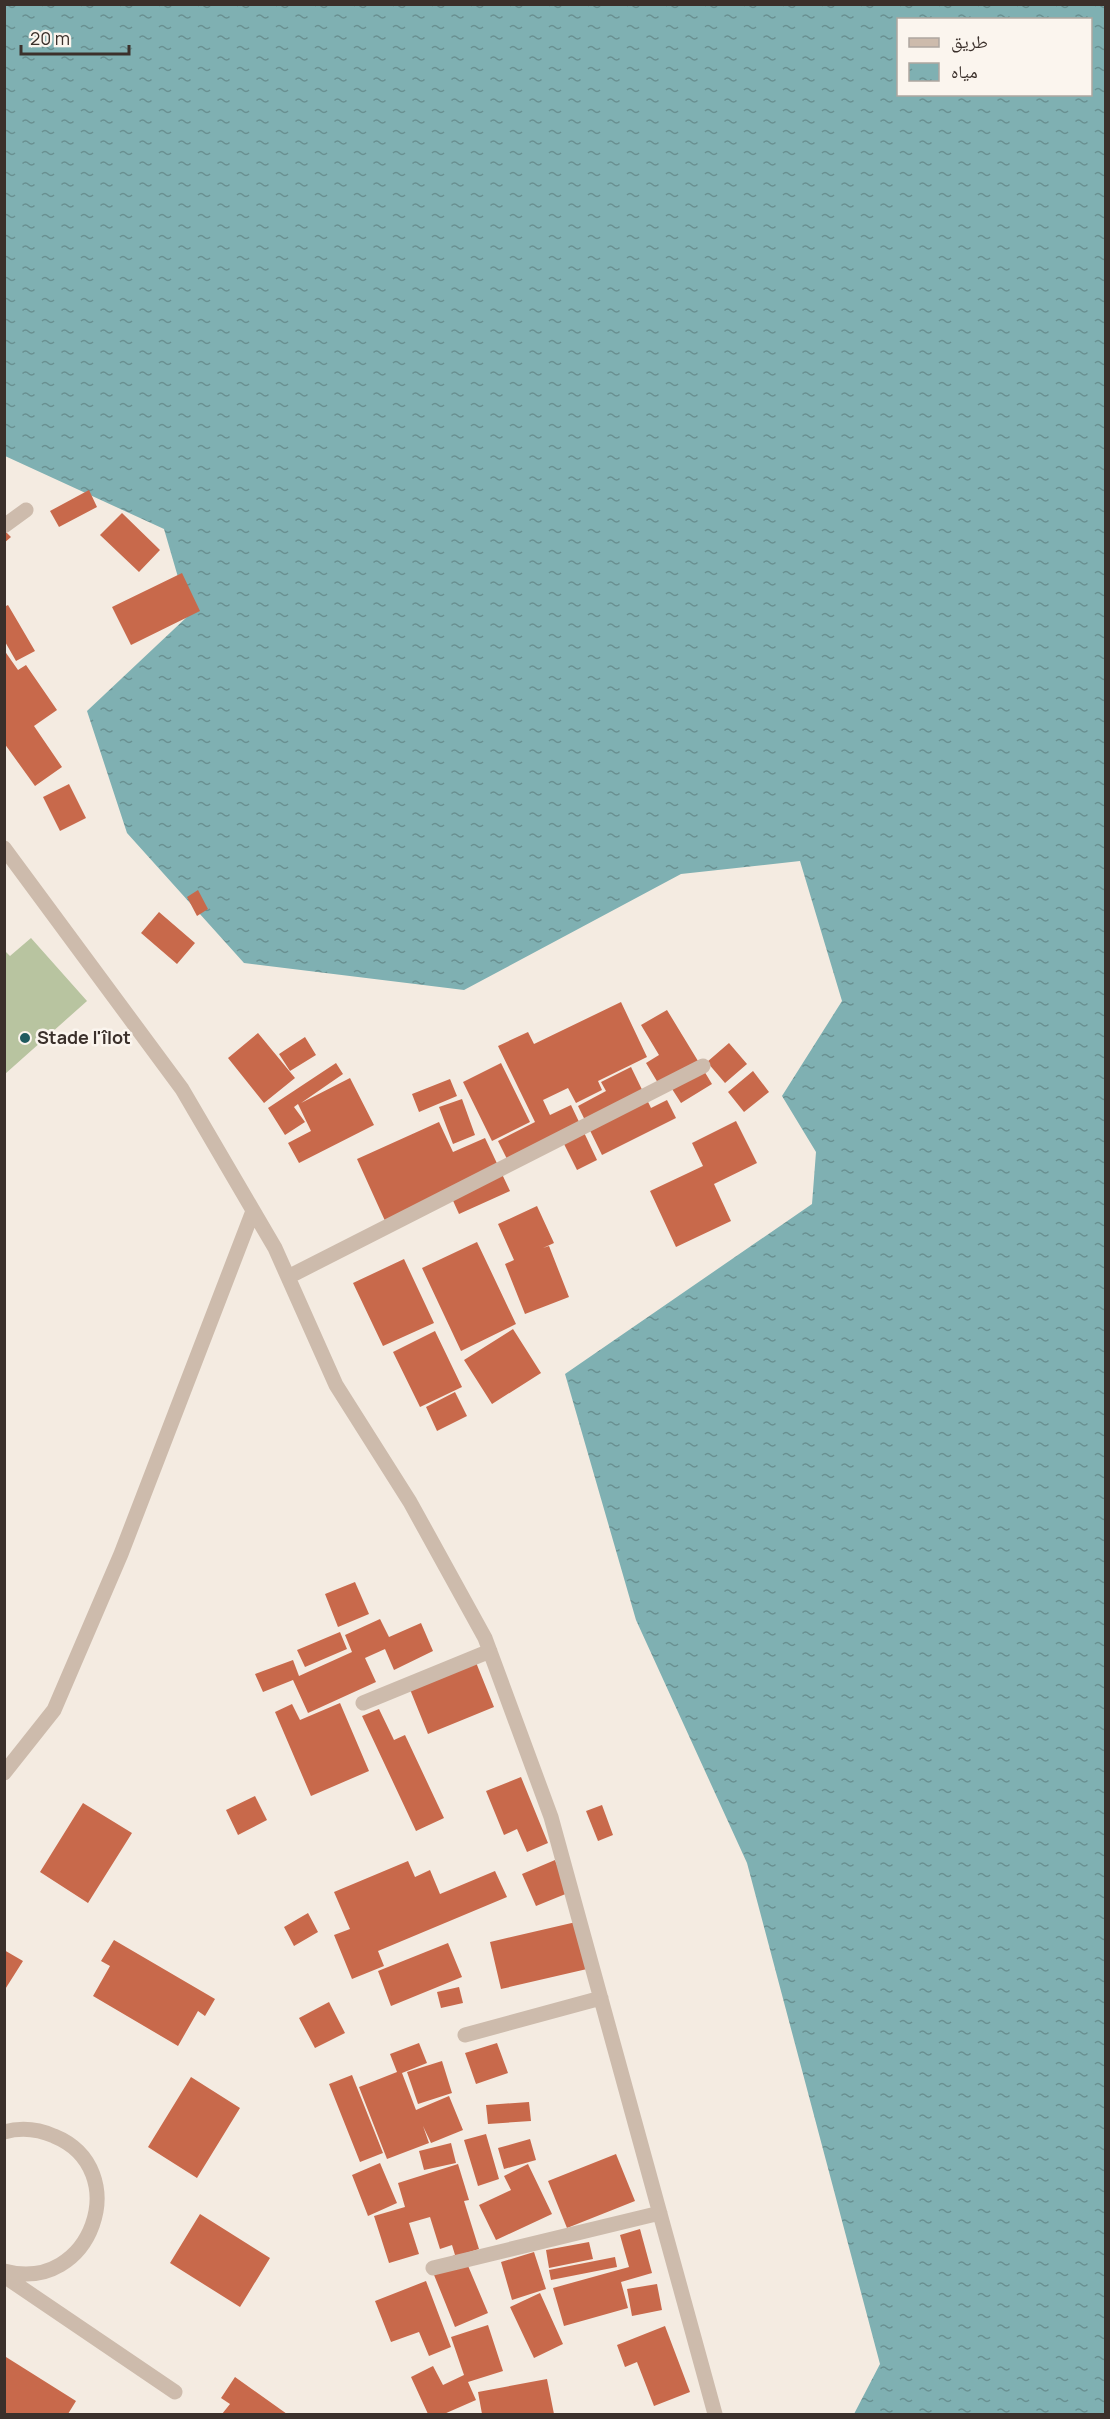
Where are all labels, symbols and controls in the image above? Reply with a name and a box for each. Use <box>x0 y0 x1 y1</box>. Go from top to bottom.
scale bar <box>21 18 129 56</box>
legend <box>897 18 1092 96</box>
text: 20 m <box>30 26 70 50</box>
text: طريق <box>951 29 988 53</box>
text: مياه <box>951 59 978 83</box>
place label: Stade l'îlot <box>37 1025 131 1049</box>
marker: Stade l'îlot <box>18 1031 32 1045</box>

